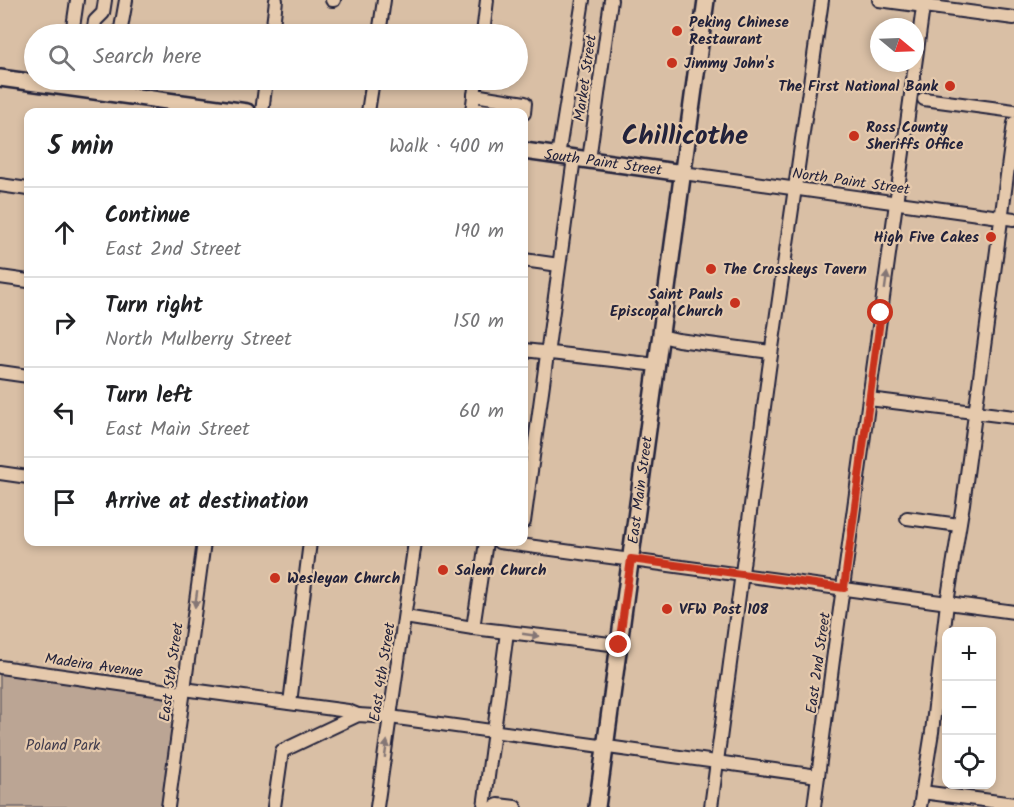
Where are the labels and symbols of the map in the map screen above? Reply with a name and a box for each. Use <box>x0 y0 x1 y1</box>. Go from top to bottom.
place label: Peking Chinese Restaurant <box>689 11 789 52</box>
north arrow <box>870 18 924 72</box>
marker: Peking Chinese Restaurant <box>670 24 684 38</box>
street label: Market Street <box>568 33 604 123</box>
place label: Jimmy John's <box>684 52 775 76</box>
marker: Jimmy John's <box>665 56 679 70</box>
place label: The First National Bank <box>778 75 939 99</box>
marker: The First National Bank <box>943 79 957 93</box>
district label: Chillicothe <box>622 115 748 158</box>
place label: Ross County Sheriffs Office <box>866 116 964 157</box>
marker: Ross County Sheriffs Office <box>847 129 861 143</box>
street label: South Paint Street <box>543 143 664 183</box>
street label: North Paint Street <box>791 162 911 202</box>
place label: High Five Cakes <box>874 226 979 250</box>
marker: High Five Cakes <box>984 230 998 244</box>
place label: The Crosskeys Tavern <box>723 258 867 282</box>
marker: The Crosskeys Tavern <box>704 262 718 276</box>
one-way arrow <box>881 271 890 290</box>
place label: Saint Pauls Episcopal Church <box>610 283 723 324</box>
marker: Saint Pauls Episcopal Church <box>728 296 742 310</box>
route start <box>867 299 893 325</box>
street label: East Main Street <box>622 434 660 545</box>
place label: Salem Church <box>455 559 547 583</box>
marker: Salem Church <box>436 563 450 577</box>
place label: Wesleyan Church <box>287 567 400 591</box>
marker: Wesleyan Church <box>268 571 282 585</box>
one-way arrow <box>192 590 201 609</box>
place label: VFW Post 108 <box>679 598 769 622</box>
marker: VFW Post 108 <box>660 602 674 616</box>
street label: East 2nd Street <box>800 611 838 715</box>
street label: East 5th Street <box>153 621 191 723</box>
street label: East 4th Street <box>363 621 403 724</box>
one-way arrow <box>522 630 541 640</box>
route end <box>605 631 631 657</box>
street label: Madeira Avenue <box>43 647 145 685</box>
park label: Poland Park <box>26 734 101 758</box>
one-way arrow <box>381 739 390 758</box>

